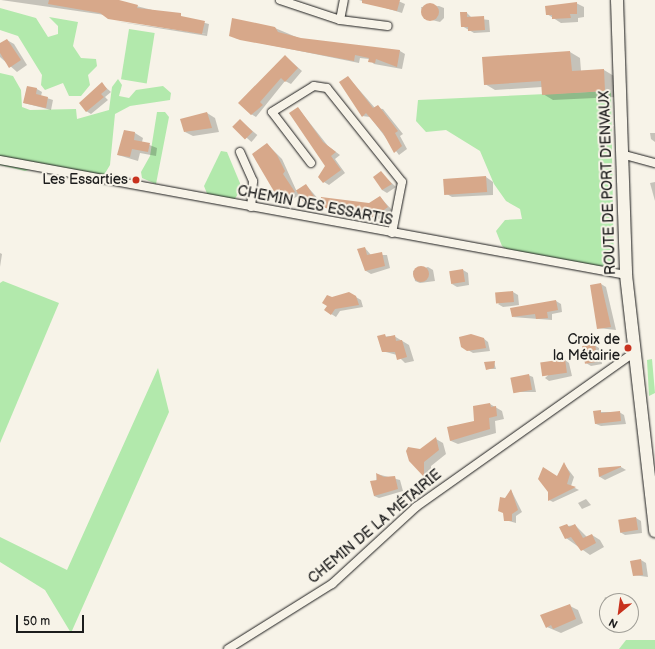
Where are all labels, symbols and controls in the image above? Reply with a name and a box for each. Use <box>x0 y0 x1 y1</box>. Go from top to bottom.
street label: ROUTE DE PORT D'ENVAUX <box>596 91 620 275</box>
place label: Les Essarties <box>42 172 128 188</box>
marker: Les Essarties <box>131 175 141 185</box>
street label: CHEMIN DES ESSARTIS <box>236 183 394 229</box>
place label: Croix de la Métairie <box>553 332 620 364</box>
marker: Croix de la Métairie <box>623 343 633 353</box>
street label: CHEMIN DE LA MÉTAIRIE <box>305 467 445 587</box>
north arrow <box>599 593 639 633</box>
scale bar <box>18 607 86 633</box>
text: 50 m <box>23 614 50 629</box>
text: N <box>607 615 620 631</box>

